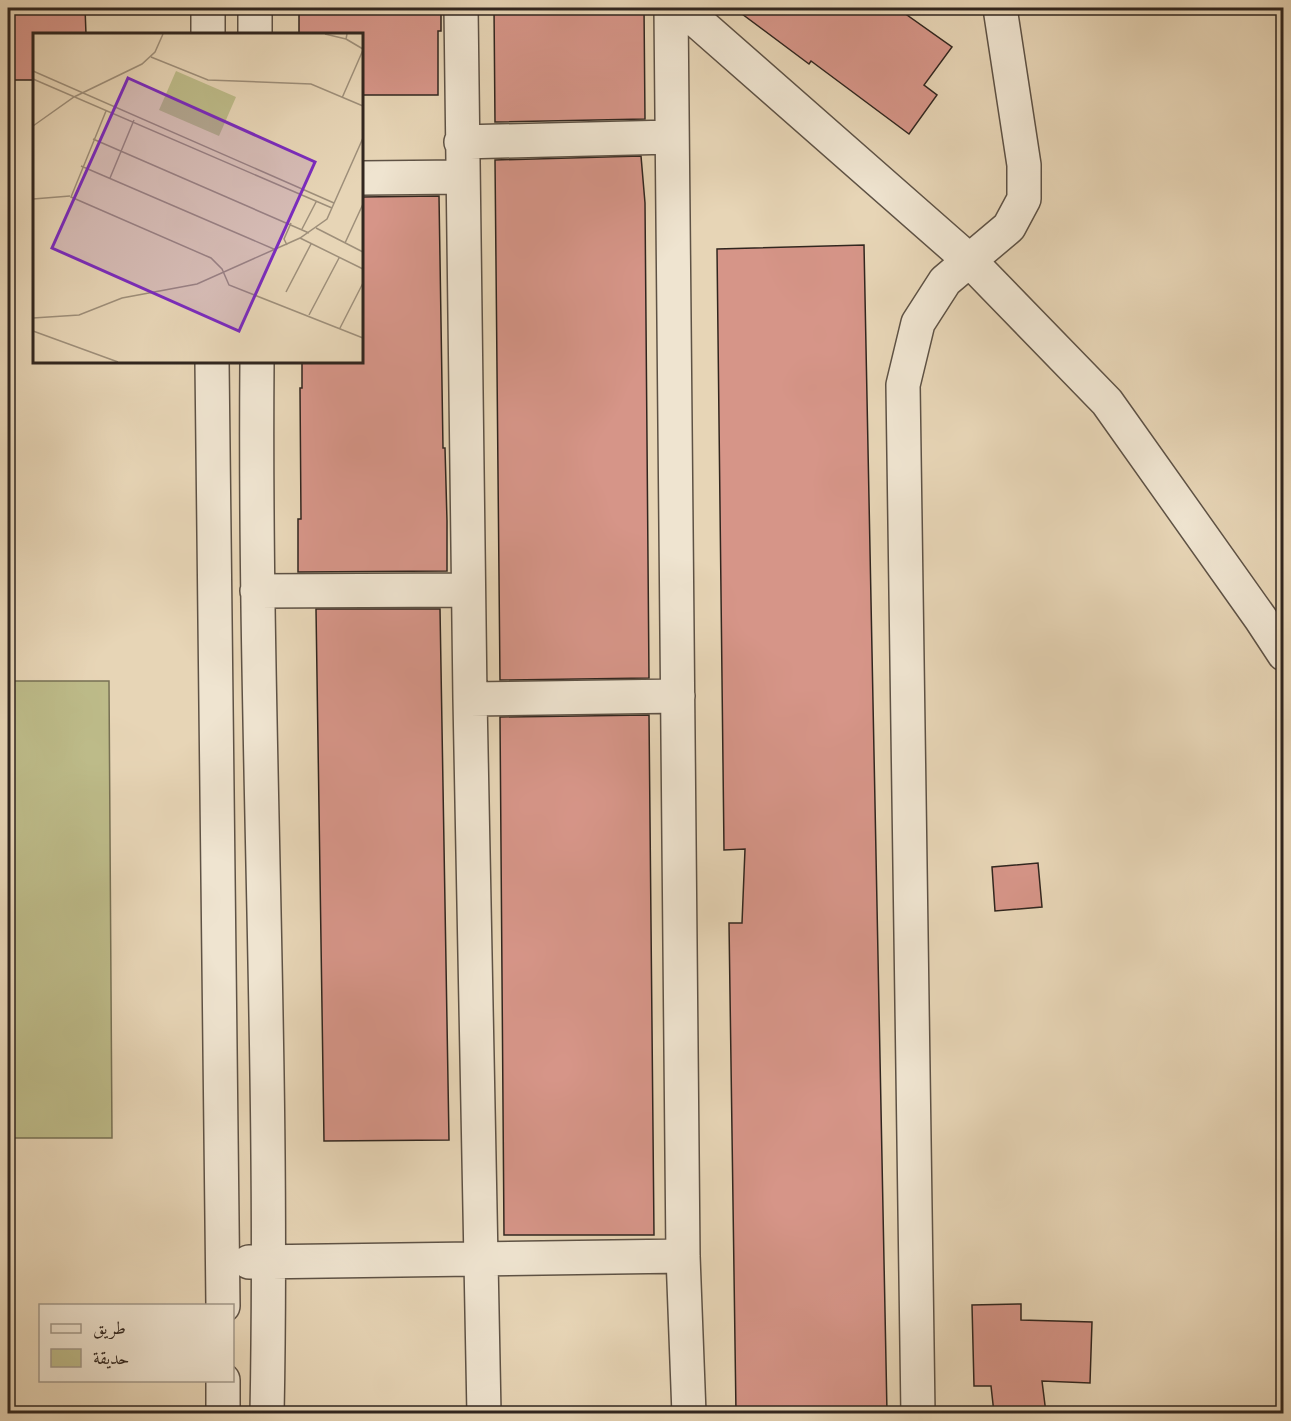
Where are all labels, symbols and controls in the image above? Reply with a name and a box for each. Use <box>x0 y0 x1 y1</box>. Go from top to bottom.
inset map <box>33 33 363 363</box>
legend <box>39 1304 234 1382</box>
text: طريق <box>93 1316 126 1341</box>
text: حديقة <box>93 1346 129 1371</box>

